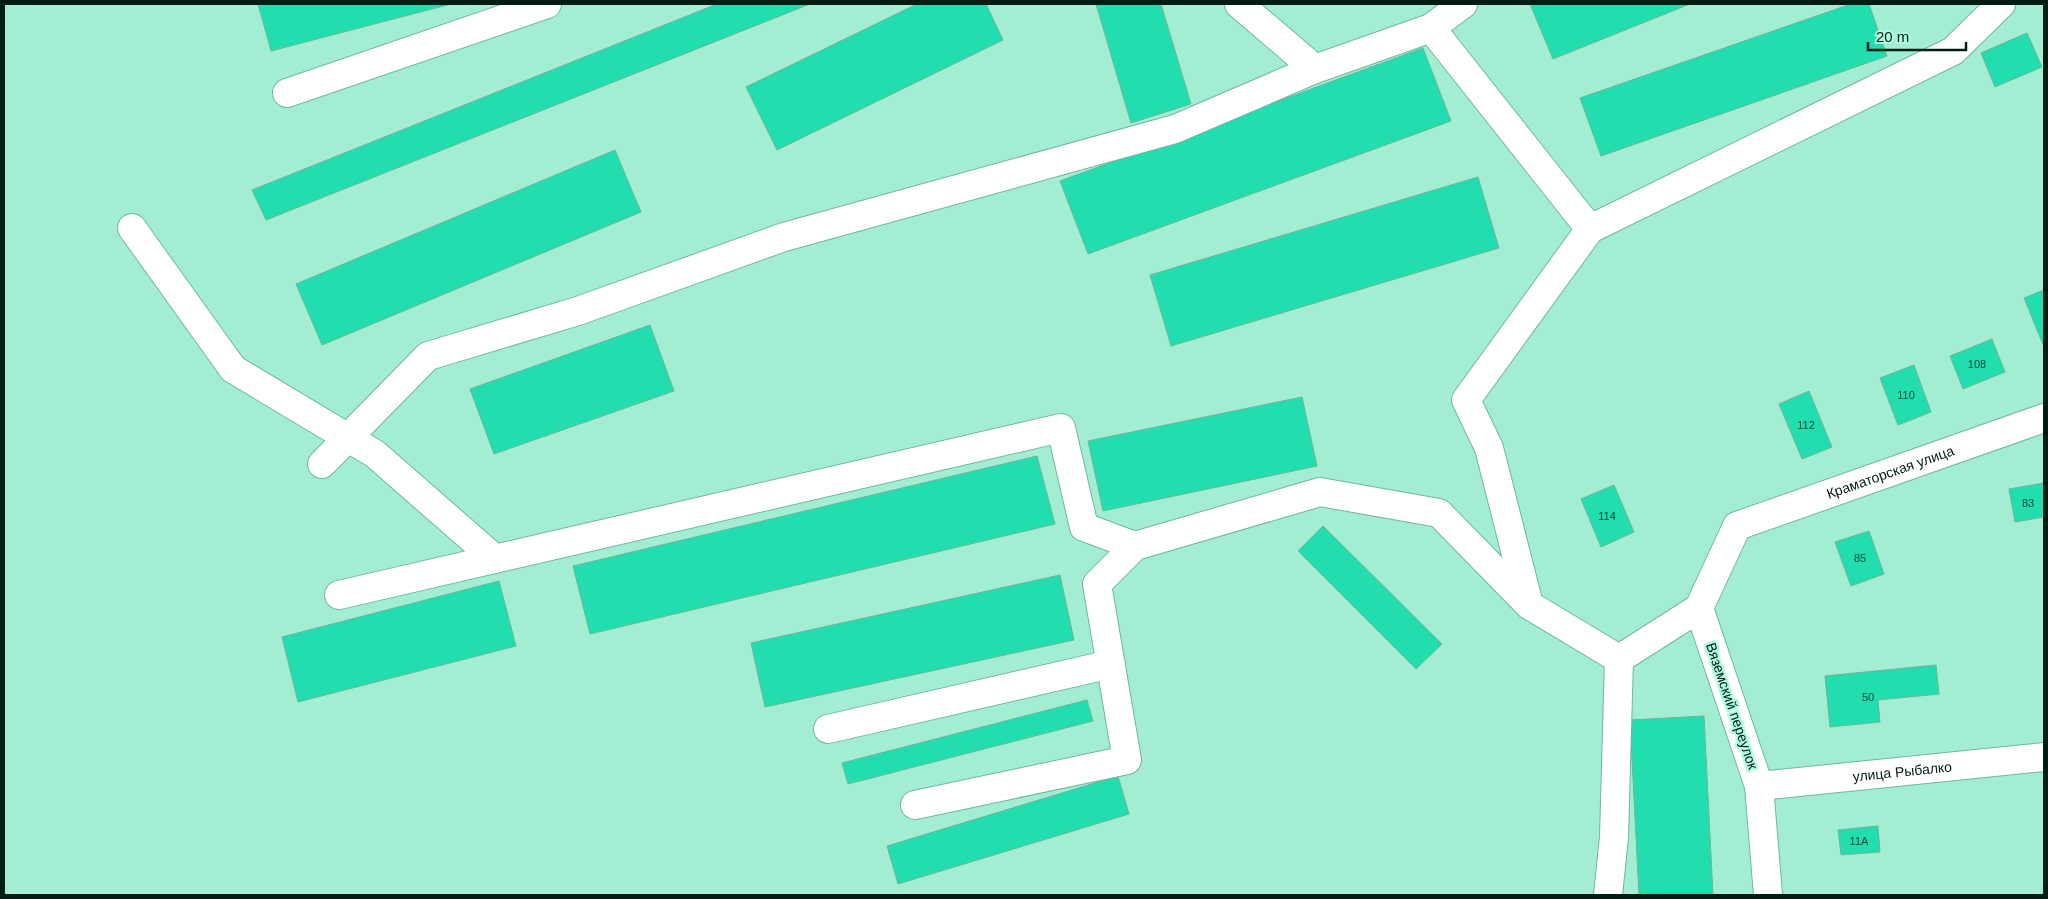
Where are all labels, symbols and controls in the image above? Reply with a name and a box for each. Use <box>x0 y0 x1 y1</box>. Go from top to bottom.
scale bar <box>1868 20 1966 52</box>
text: 20 m <box>1876 28 1909 45</box>
house number: 108 <box>1968 358 1986 370</box>
house number: 110 <box>1897 389 1915 401</box>
house number: 112 <box>1797 419 1815 431</box>
street label: Краматорская улица <box>1824 442 1956 502</box>
house number: 83 <box>2022 497 2034 509</box>
house number: 114 <box>1598 510 1616 522</box>
house number: 85 <box>1854 552 1866 564</box>
street label: Вяземский переулок <box>1703 641 1761 772</box>
house number: 50 <box>1862 691 1874 703</box>
street label: улица Рыбалко <box>1852 758 1953 784</box>
house number: 11А <box>1850 835 1869 847</box>

